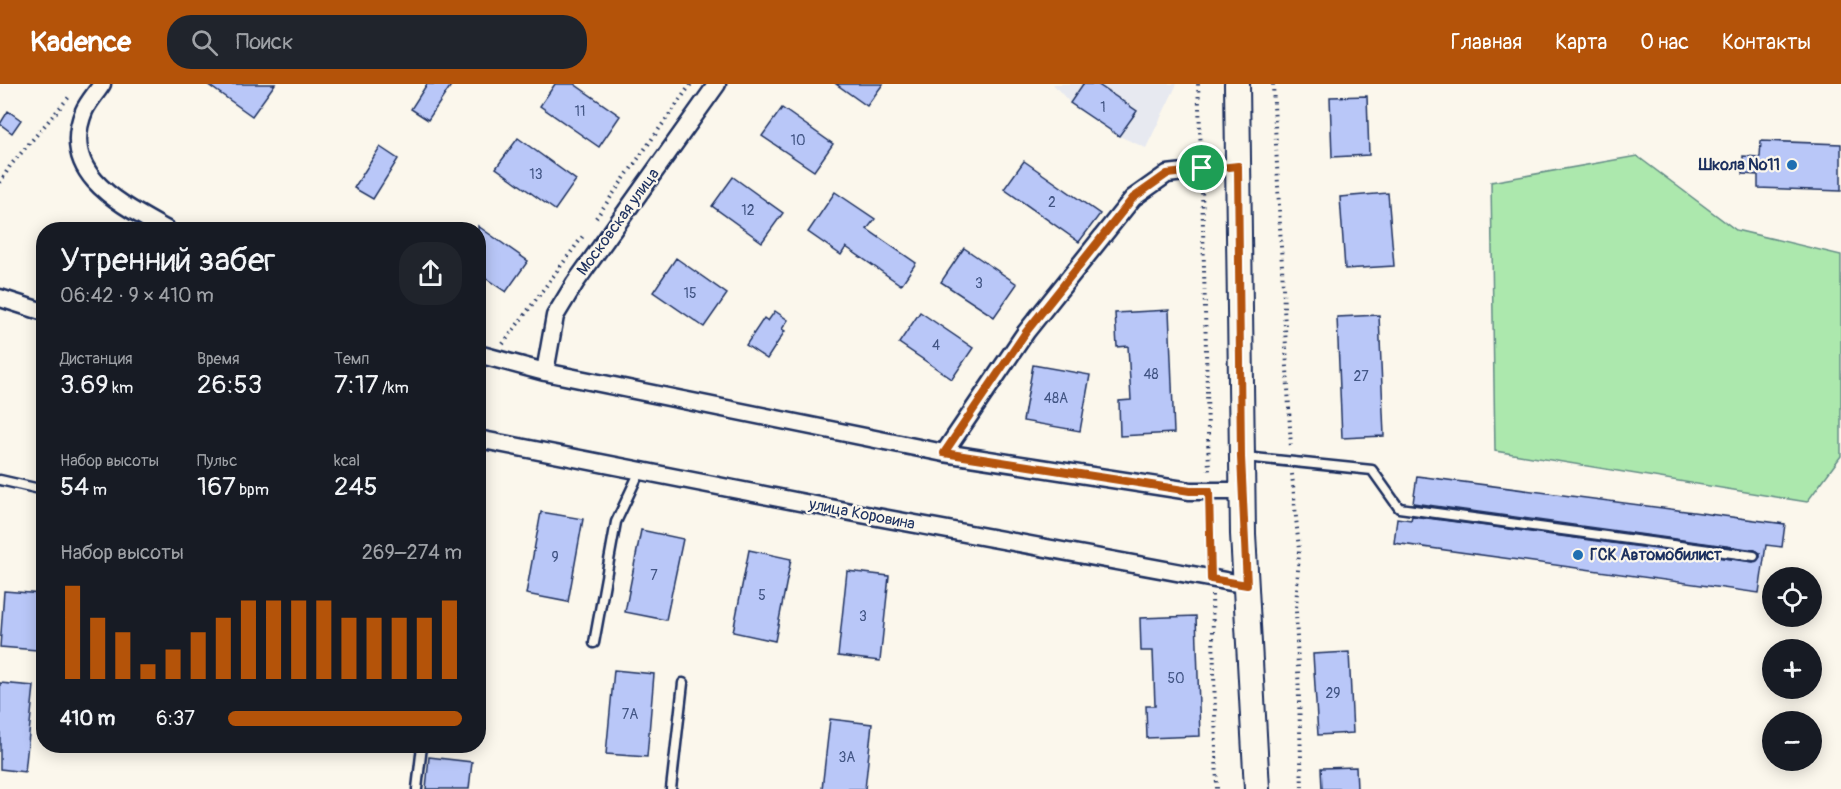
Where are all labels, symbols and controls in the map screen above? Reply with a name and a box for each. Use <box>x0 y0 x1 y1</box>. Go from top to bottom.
search box <box>167 15 587 69</box>
text: Kadence <box>30 25 131 60</box>
icon: search <box>188 26 221 59</box>
text: Поиск <box>236 28 293 56</box>
text: Главная <box>1451 29 1522 56</box>
text: Карта <box>1555 29 1607 56</box>
text: О нас <box>1640 29 1689 56</box>
text: Контакты <box>1722 29 1811 56</box>
house number: 1 <box>1100 99 1106 116</box>
house number: 11 <box>575 103 585 120</box>
house number: 10 <box>790 132 806 149</box>
pin <box>1176 142 1227 193</box>
icon: arrive <box>1185 151 1218 184</box>
place label: Школа №11 <box>1698 155 1780 175</box>
marker: Школа №11 <box>1785 158 1799 172</box>
street label: Московская улица <box>572 164 664 280</box>
house number: 13 <box>529 166 543 183</box>
house number: 2 <box>1048 194 1056 211</box>
house number: 12 <box>741 202 755 219</box>
text: Утренний забег <box>60 240 276 281</box>
button: share <box>399 242 462 305</box>
house number: 3 <box>975 275 983 292</box>
text: 06:42 · 9 × 410 m <box>60 283 214 308</box>
house number: 15 <box>683 285 697 302</box>
house number: 4 <box>932 337 940 354</box>
text: Дистанция <box>60 349 133 369</box>
text: Время <box>197 349 240 369</box>
text: Темп <box>334 349 369 369</box>
house number: 48 <box>1143 366 1159 383</box>
house number: 27 <box>1353 368 1369 385</box>
text: 3.69 <box>60 369 109 401</box>
text: 26:53 <box>197 369 262 401</box>
text: 7:17 <box>334 369 379 401</box>
text: km <box>109 378 133 398</box>
text: /km <box>379 378 409 398</box>
house number: 48А <box>1044 390 1068 407</box>
text: Набор высоты <box>60 451 159 471</box>
text: Пульс <box>197 451 237 471</box>
text: kcal <box>334 451 360 471</box>
text: 54 <box>60 471 89 503</box>
text: 167 <box>197 471 236 503</box>
text: 245 <box>334 471 378 503</box>
text: m <box>89 480 107 500</box>
text: bpm <box>236 480 269 500</box>
street label: улица Коровина <box>806 494 917 534</box>
text: Набор высоты <box>60 540 184 565</box>
text: 269–274 m <box>362 540 462 565</box>
place label: ГСК Автомобилист <box>1590 545 1723 565</box>
marker: ГСК Автомобилист <box>1571 548 1585 562</box>
house number: 9 <box>551 549 559 566</box>
house number: 7 <box>650 567 658 584</box>
map controls <box>1762 567 1822 771</box>
button: locate <box>1762 567 1822 627</box>
house number: 5 <box>758 587 766 604</box>
house number: 3 <box>859 608 867 625</box>
button: + <box>1762 639 1822 699</box>
house number: 50 <box>1167 670 1185 687</box>
house number: 29 <box>1325 685 1341 702</box>
text: 410 m <box>60 706 115 731</box>
text: 6:37 <box>156 706 195 731</box>
house number: 7А <box>622 706 638 723</box>
button: − <box>1762 711 1822 771</box>
house number: 3А <box>839 749 855 766</box>

